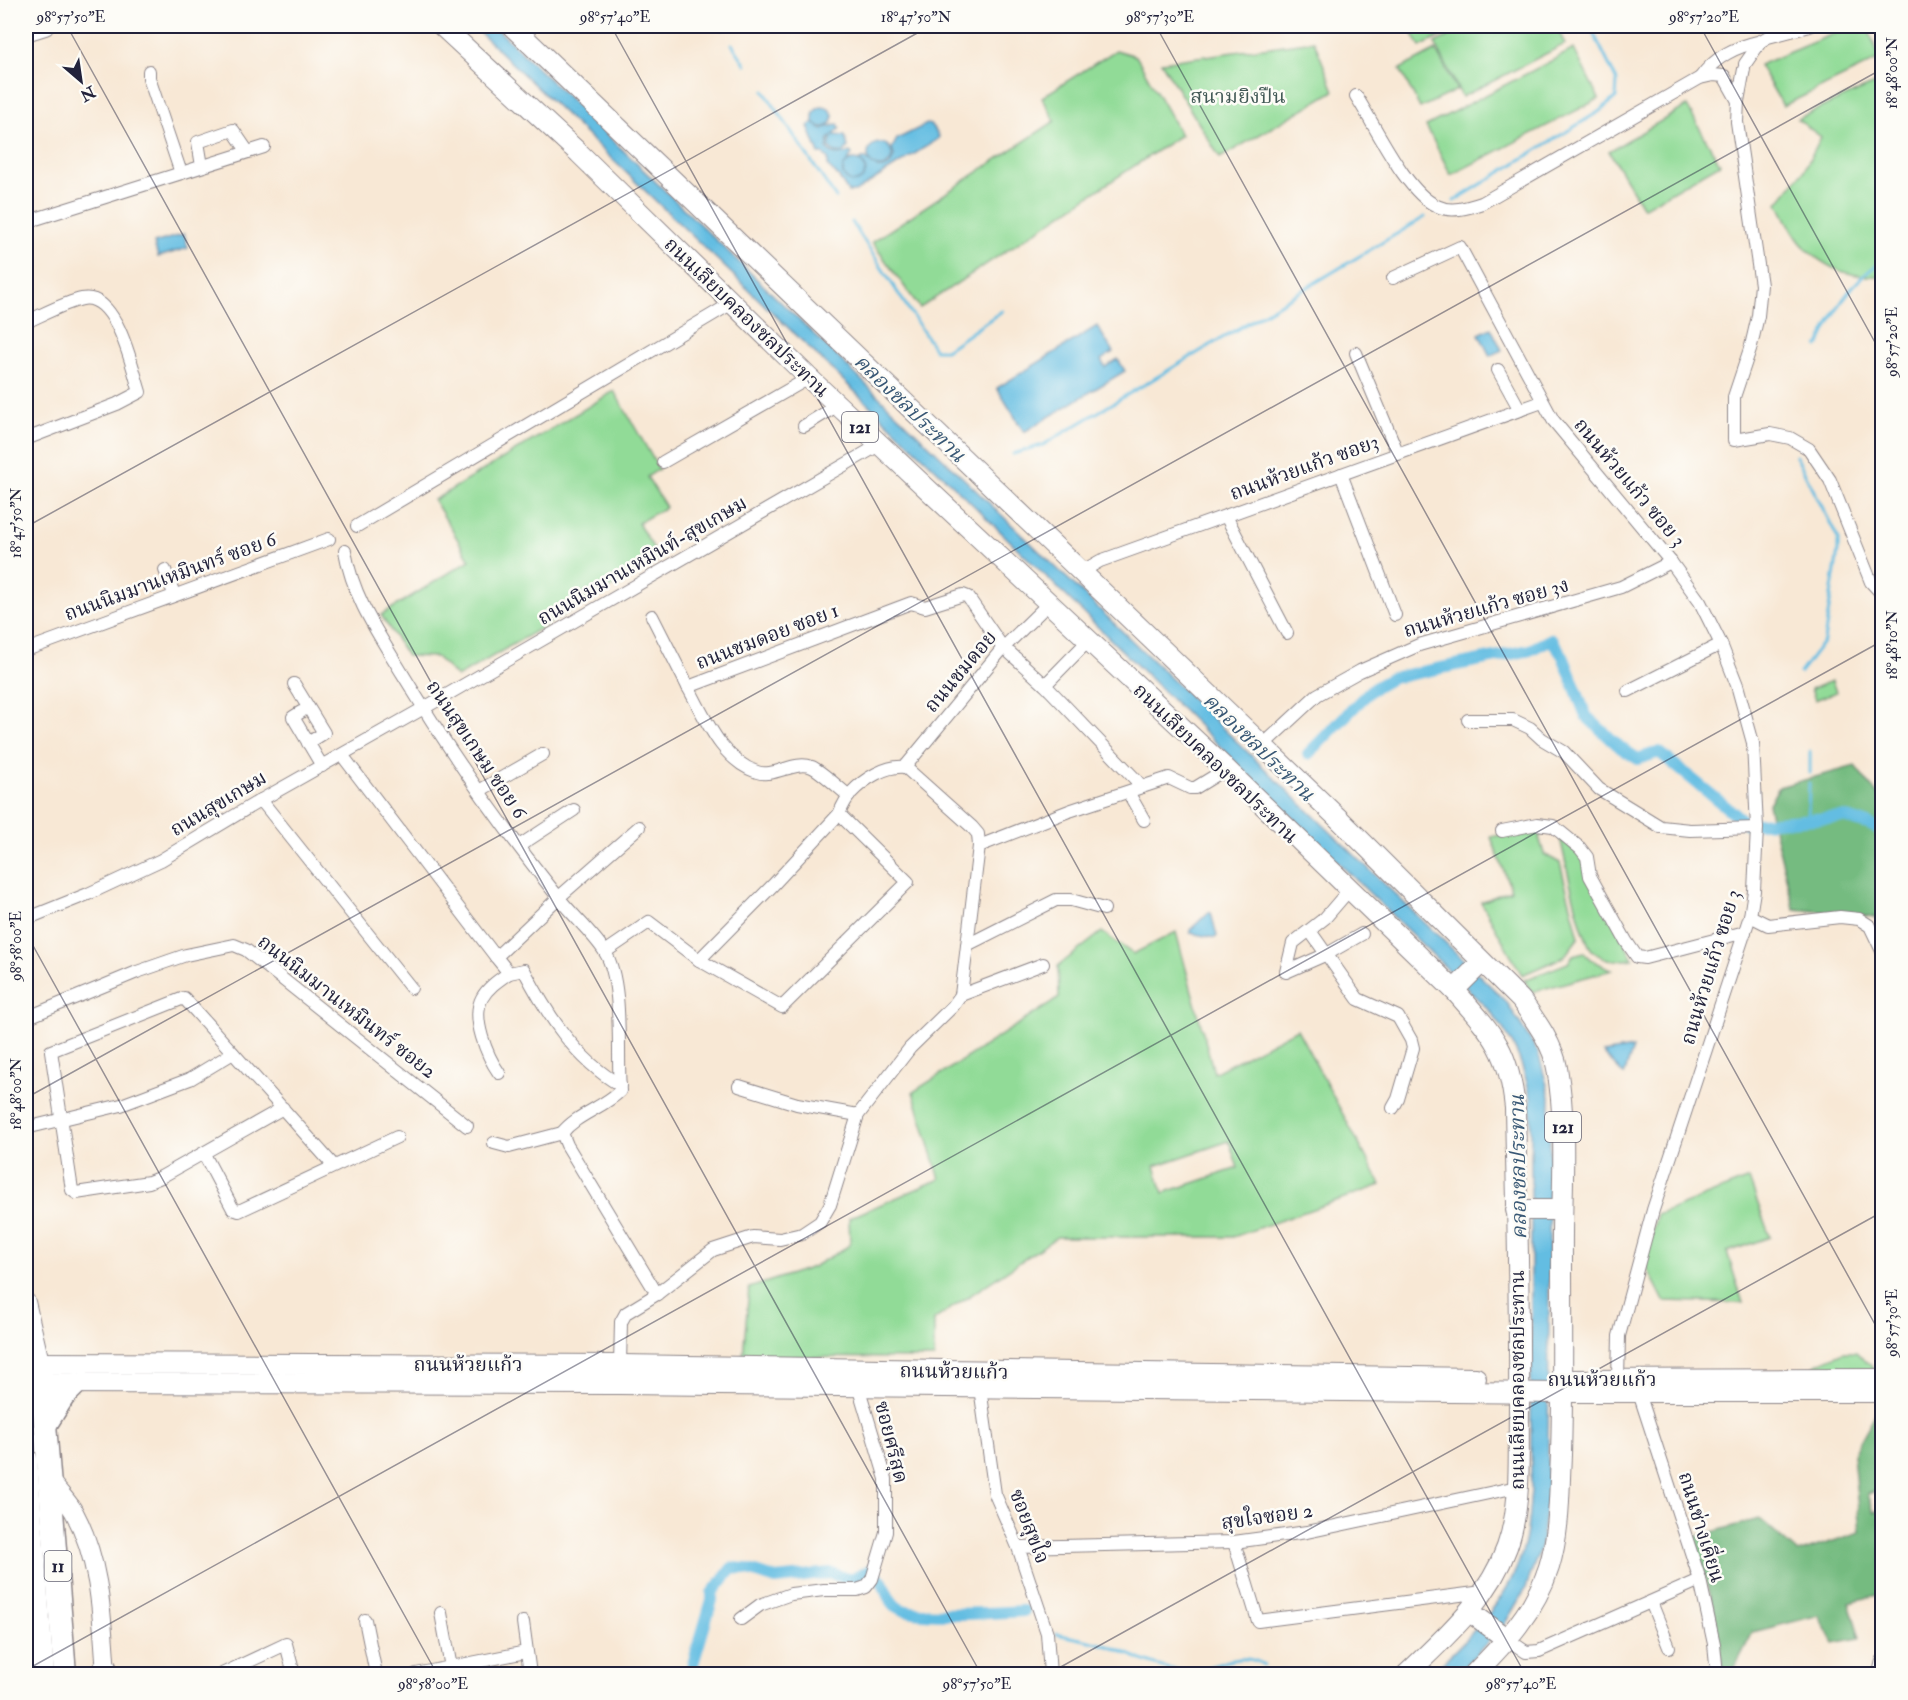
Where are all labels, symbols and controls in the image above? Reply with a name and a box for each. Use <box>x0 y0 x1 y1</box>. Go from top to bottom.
text: 98°57'50"E <box>36 8 106 27</box>
text: 98°57'40"E <box>579 8 650 27</box>
text: 18°47'50"N <box>881 8 952 27</box>
text: 98°57'30"E <box>1125 8 1194 27</box>
text: 98°57'20"E <box>1668 8 1739 27</box>
text: 18°48'00"N <box>1883 36 1902 109</box>
north arrow <box>51 51 111 111</box>
text: N <box>76 81 100 106</box>
park label: สนามยิงปืน <box>1190 84 1286 109</box>
street label: ถนนเลียบคลองชลประทาน <box>659 232 834 403</box>
text: 98°57'20"E <box>1883 307 1902 378</box>
water label: คลองชลประทาน <box>848 348 971 469</box>
road number: 121 <box>842 412 878 442</box>
street label: ถนนห้วยแก้ว ซอย 3 <box>1568 413 1691 552</box>
street label: ถนนห้วยแก้ว ซอย3 <box>1226 429 1382 506</box>
text: 18°47'50"N <box>7 487 26 558</box>
street label: ถนนนิมมานเหมินท์-สุขเกษม <box>533 490 751 631</box>
street label: ถนนนิมมานเหมินทร์ ซอย 6 <box>61 526 280 626</box>
street label: ถนนห้วยแก้ว ซอย 3ง <box>1401 572 1572 643</box>
street label: ถนนชมดอย ซอย 1 <box>692 598 842 675</box>
text: 18°48'10"N <box>1883 610 1902 680</box>
street label: ถนนชมดอย <box>919 625 1002 718</box>
street label: ถนนสุขเกษม ซอย 6 <box>421 675 533 824</box>
street label: ถนนเลียบคลองชลประทาน <box>1128 678 1303 849</box>
water label: คลองชลประทาน <box>1197 687 1320 808</box>
street label: ถนนสุขเกษม <box>165 765 271 842</box>
street label: ถนนห้วยแก้ว ซอย 3 <box>1675 887 1746 1048</box>
text: 98°58'00"E <box>7 911 26 982</box>
street label: ถนนนิมมานเหมินทร์ ซอย2 <box>252 929 441 1084</box>
text: 18°48'00"N <box>7 1057 26 1130</box>
water label: คลองชลประทาน <box>1504 1094 1533 1240</box>
road number: 121 <box>1545 1112 1581 1142</box>
street label: ถนนเลียบคลองชลประทาน <box>1505 1270 1530 1490</box>
text: 98°57'30"E <box>1883 1289 1902 1358</box>
street label: ถนนห้วยแก้ว <box>414 1352 523 1377</box>
street label: ถนนห้วยแก้ว <box>899 1358 1009 1385</box>
street label: ถนนห้วยแก้ว <box>1548 1367 1657 1392</box>
street label: ซอยศรีสุด <box>869 1398 914 1486</box>
street label: ถนนช่างเคี่ยน <box>1673 1468 1733 1586</box>
street label: ซอยสุขใจ <box>1004 1485 1056 1567</box>
street label: สุขใจซอย 2 <box>1220 1497 1314 1535</box>
road number: 11 <box>44 1551 72 1581</box>
text: 98°58'00"E <box>397 1675 468 1694</box>
text: 98°57'50"E <box>942 1675 1012 1694</box>
text: 98°57'40"E <box>1485 1675 1556 1694</box>

